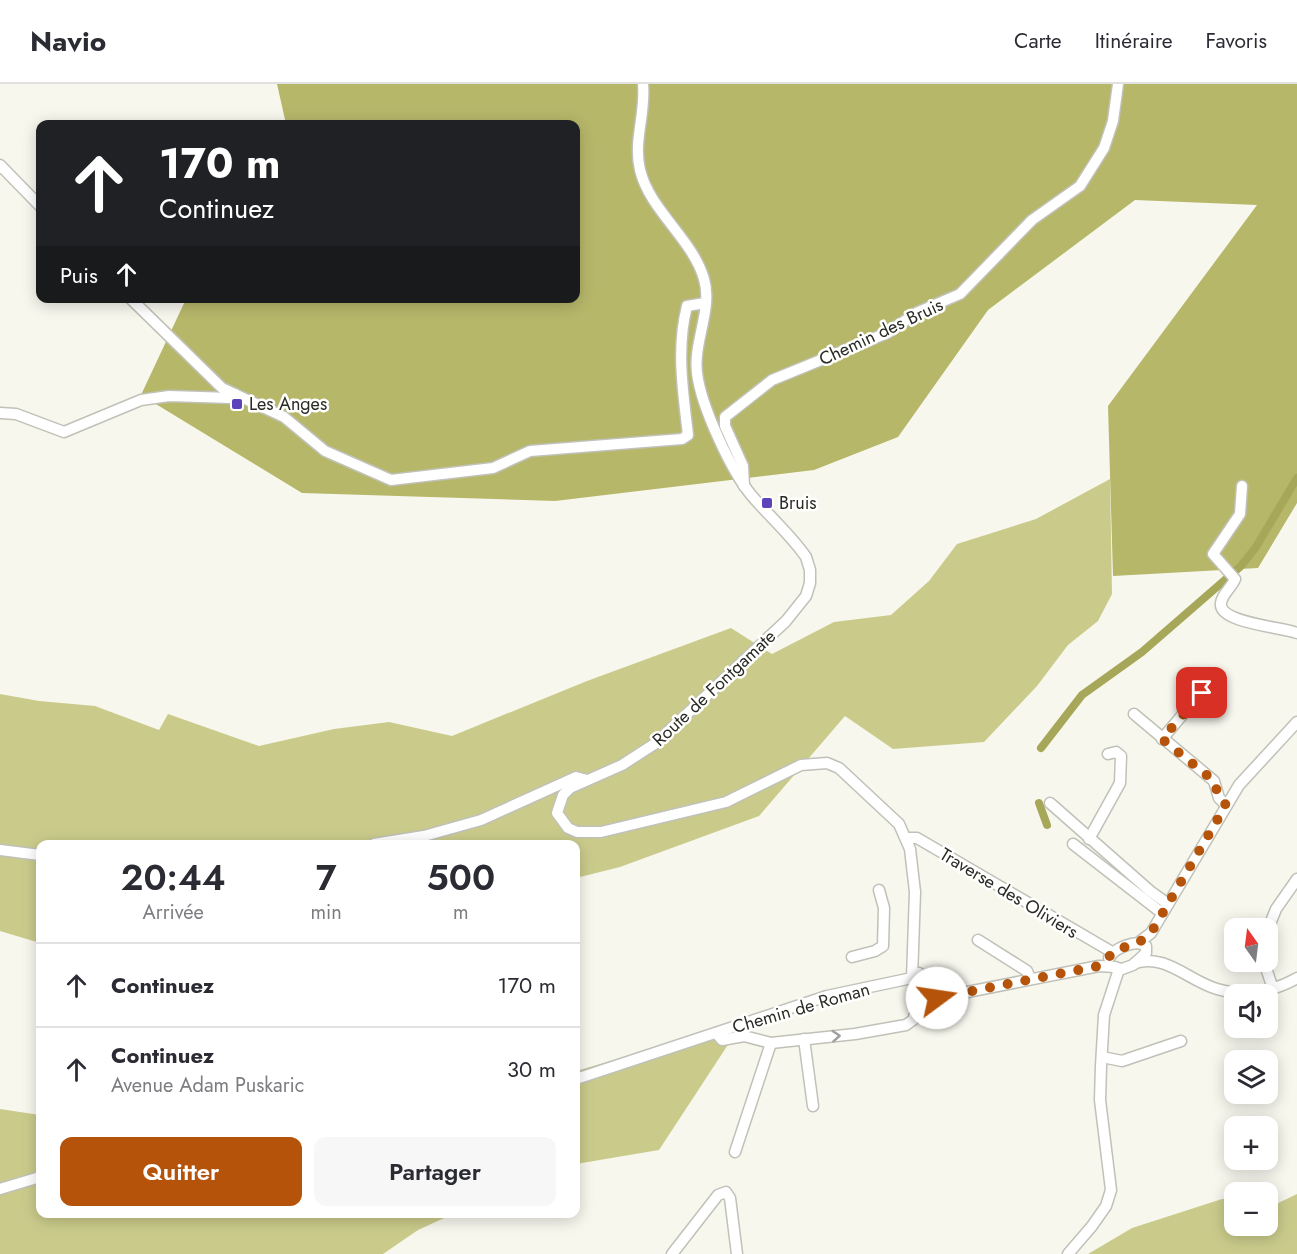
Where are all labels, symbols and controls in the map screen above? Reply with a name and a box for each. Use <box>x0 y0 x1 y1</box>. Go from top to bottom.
text: Navio <box>30 21 106 62</box>
text: Carte <box>1014 26 1062 56</box>
text: Itinéraire <box>1095 26 1173 56</box>
text: Favoris <box>1206 26 1267 56</box>
text: 170 m <box>159 133 281 194</box>
icon: ahead <box>60 144 138 222</box>
text: Continuez <box>159 189 274 228</box>
icon: ahead <box>110 258 143 291</box>
text: Puis <box>60 259 98 291</box>
street label: Chemin des Bruis <box>815 292 947 372</box>
place label: Les Anges <box>249 391 327 417</box>
marker: Les Anges <box>230 397 244 411</box>
place label: Bruis <box>779 490 817 516</box>
marker: Bruis <box>760 496 774 510</box>
street label: Route de Fontgamate <box>646 624 782 752</box>
pin <box>1176 667 1227 718</box>
icon: arrive <box>1185 676 1218 709</box>
street label: Traverse des Oliviers <box>935 841 1083 945</box>
text: 20:44 <box>121 851 226 903</box>
text: 7 <box>316 851 337 903</box>
text: 500 <box>427 851 495 903</box>
text: Arrivée <box>143 898 204 927</box>
text: min <box>310 898 342 927</box>
text: m <box>453 898 469 927</box>
north arrow <box>1224 918 1278 972</box>
map controls <box>1224 918 1278 1236</box>
position arrow <box>905 966 969 1030</box>
icon: ahead <box>60 969 93 1002</box>
text: Continuez <box>111 969 214 1001</box>
text: 170 m <box>498 969 556 1001</box>
street label: Chemin de Roman <box>729 976 873 1040</box>
button: sound <box>1224 984 1278 1038</box>
one-way arrow <box>831 1030 841 1043</box>
text: Continuez <box>111 1039 214 1071</box>
button: layers <box>1224 1050 1278 1104</box>
icon: ahead <box>60 1053 93 1086</box>
text: 30 m <box>507 1053 556 1085</box>
text: Avenue Adam Puskaric <box>111 1071 304 1100</box>
button: + <box>1224 1116 1278 1170</box>
button: Quitter <box>60 1137 302 1206</box>
button: Partager <box>314 1137 556 1206</box>
button: − <box>1224 1182 1278 1236</box>

